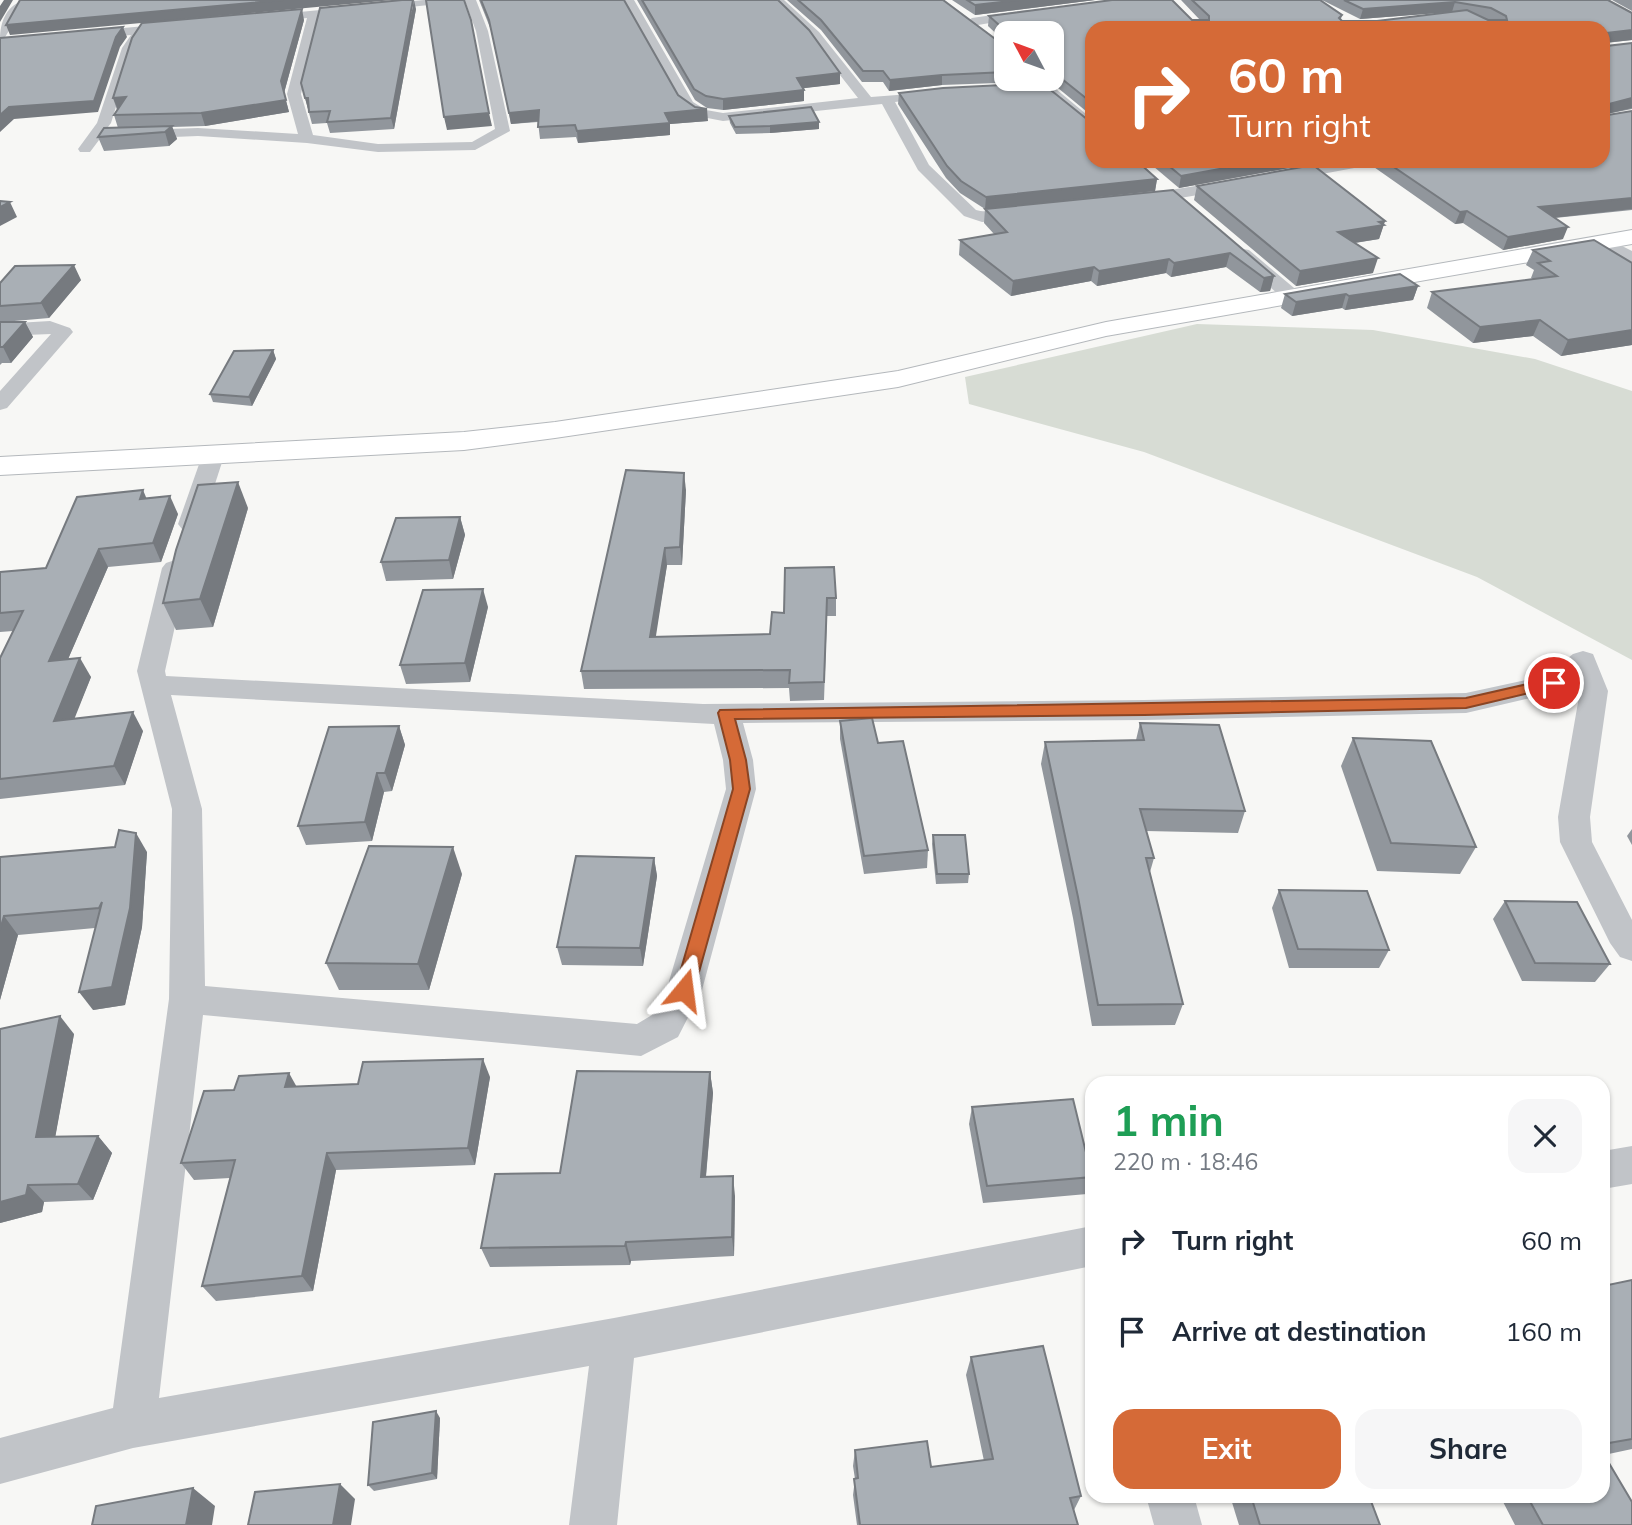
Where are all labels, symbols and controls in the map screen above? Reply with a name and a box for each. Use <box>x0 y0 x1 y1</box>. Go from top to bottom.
north arrow <box>994 21 1064 91</box>
map controls <box>994 21 1064 91</box>
text: 60 m <box>1228 44 1344 105</box>
icon: right <box>1113 49 1204 140</box>
text: Turn right <box>1228 105 1371 145</box>
pin <box>1524 653 1584 713</box>
icon: arrive <box>1535 664 1573 702</box>
position arrow <box>647 953 721 1027</box>
text: 1 min <box>1113 1094 1224 1147</box>
button: close <box>1508 1099 1582 1173</box>
text: 220 m · 18:46 <box>1113 1147 1258 1176</box>
icon: right <box>1113 1222 1151 1260</box>
text: Turn right <box>1172 1224 1293 1257</box>
text: 60 m <box>1521 1224 1582 1257</box>
icon: arrive <box>1113 1313 1151 1351</box>
text: Arrive at destination <box>1172 1315 1427 1348</box>
text: 160 m <box>1506 1315 1582 1348</box>
button: Exit <box>1113 1409 1341 1489</box>
button: Share <box>1355 1409 1582 1489</box>

